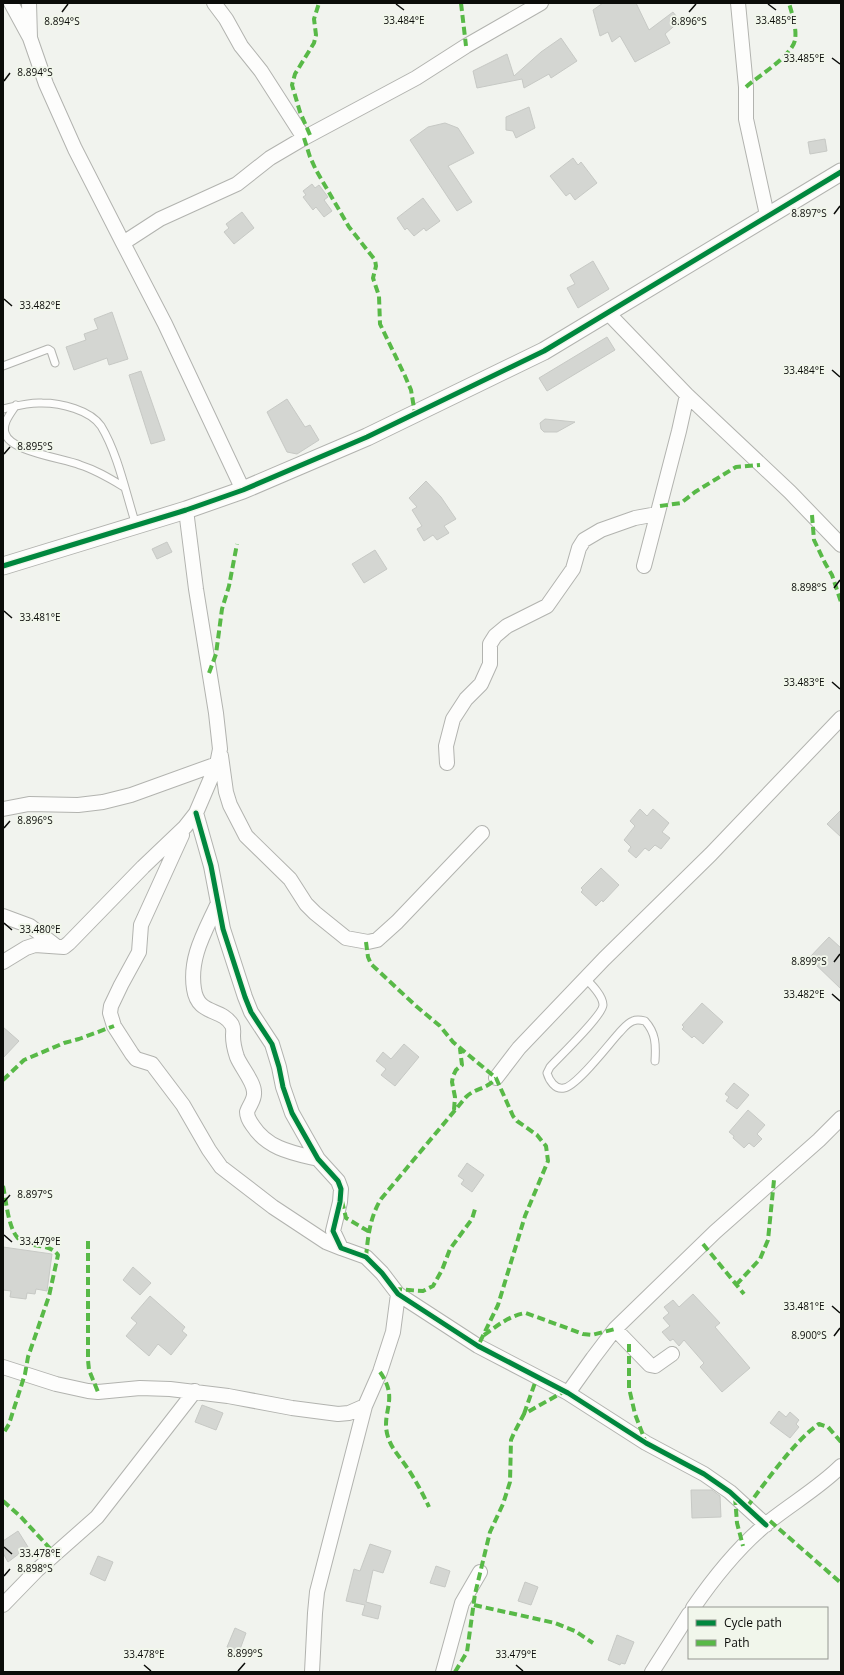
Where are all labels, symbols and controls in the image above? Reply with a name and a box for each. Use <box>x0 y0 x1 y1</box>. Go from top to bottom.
text: 33.484°E <box>383 13 425 27</box>
text: 33.485°E <box>755 13 797 27</box>
text: 8.894°S <box>44 14 80 28</box>
text: 8.896°S <box>671 14 707 28</box>
text: 33.485°E <box>783 51 825 65</box>
text: 8.894°S <box>17 65 53 79</box>
text: 8.897°S <box>791 206 827 220</box>
text: 33.482°E <box>19 298 61 312</box>
text: 33.484°E <box>783 363 825 377</box>
text: 8.895°S <box>17 439 53 453</box>
text: 8.898°S <box>791 580 827 594</box>
text: 33.481°E <box>19 610 61 624</box>
text: 33.483°E <box>783 675 825 689</box>
text: 8.896°S <box>17 813 53 827</box>
text: 33.480°E <box>19 922 61 936</box>
text: 8.899°S <box>791 954 827 968</box>
text: 33.482°E <box>783 987 825 1001</box>
text: 8.897°S <box>17 1187 53 1201</box>
text: 33.479°E <box>19 1234 61 1248</box>
text: 33.481°E <box>783 1299 825 1313</box>
text: 8.900°S <box>791 1328 827 1342</box>
text: 33.478°E <box>19 1546 61 1560</box>
text: 8.898°S <box>17 1561 53 1575</box>
legend <box>688 1607 828 1659</box>
text: Cycle path <box>724 1614 782 1631</box>
text: Path <box>724 1634 750 1651</box>
text: 8.899°S <box>227 1646 263 1660</box>
text: 33.478°E <box>123 1647 165 1661</box>
text: 33.479°E <box>495 1647 537 1661</box>

